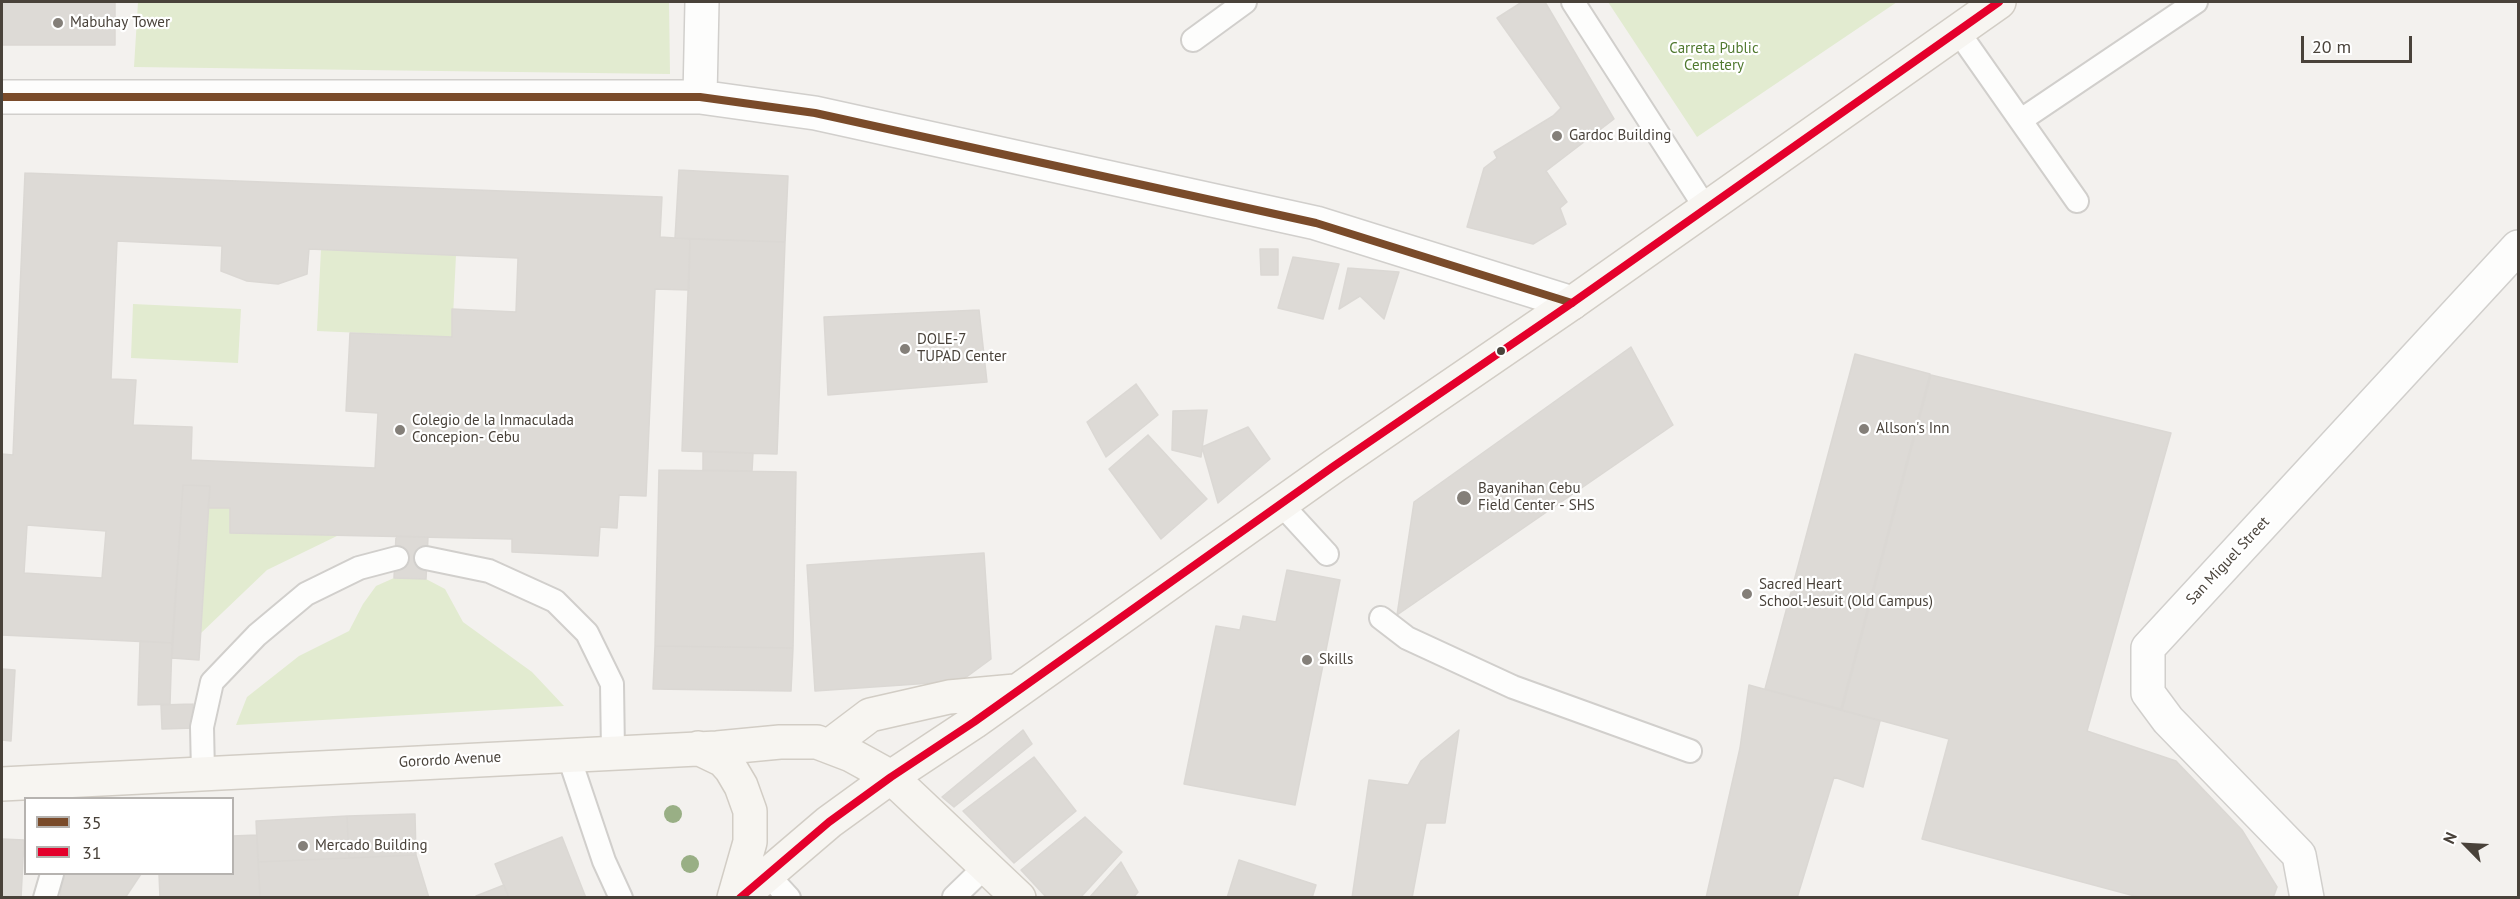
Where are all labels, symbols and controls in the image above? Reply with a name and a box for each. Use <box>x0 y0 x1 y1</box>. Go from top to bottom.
place label: Mabuhay Tower <box>70 14 170 32</box>
marker: Mabuhay Tower <box>51 16 65 30</box>
scale bar <box>2304 24 2415 62</box>
text: 20 m <box>2312 35 2351 58</box>
park label: Carreta Public Cemetery <box>1669 40 1759 75</box>
place label: Gardoc Building <box>1569 127 1671 145</box>
marker: Gardoc Building <box>1550 129 1564 143</box>
place label: DOLE-7 TUPAD Center <box>917 331 1007 366</box>
marker: DOLE-7 TUPAD Center <box>898 342 912 356</box>
unlabelled marker <box>1495 345 1507 357</box>
place label: Colegio de la Inmaculada Concepion- Cebu <box>412 412 574 447</box>
place label: Allson's Inn <box>1876 420 1950 438</box>
marker: Allson's Inn <box>1857 422 1871 436</box>
marker: Colegio de la Inmaculada Concepion- Cebu <box>393 423 407 437</box>
place label: Bayanihan Cebu Field Center - SHS <box>1478 480 1595 515</box>
marker: Bayanihan Cebu Field Center - SHS <box>1455 489 1473 507</box>
street label: San Miguel Street <box>2183 513 2273 609</box>
place label: Sacred Heart School-Jesuit (Old Campus) <box>1759 576 1933 611</box>
marker: Sacred Heart School-Jesuit (Old Campus) <box>1740 587 1754 601</box>
place label: Skills <box>1319 651 1353 669</box>
marker: Skills <box>1300 653 1314 667</box>
street label: Gorordo Avenue <box>398 748 502 772</box>
legend <box>24 797 234 875</box>
text: 35 <box>82 811 102 834</box>
north arrow <box>2436 815 2496 875</box>
text: N <box>2438 829 2461 847</box>
place label: Mercado Building <box>315 837 427 855</box>
marker: Mercado Building <box>296 839 310 853</box>
text: 31 <box>82 841 102 864</box>

